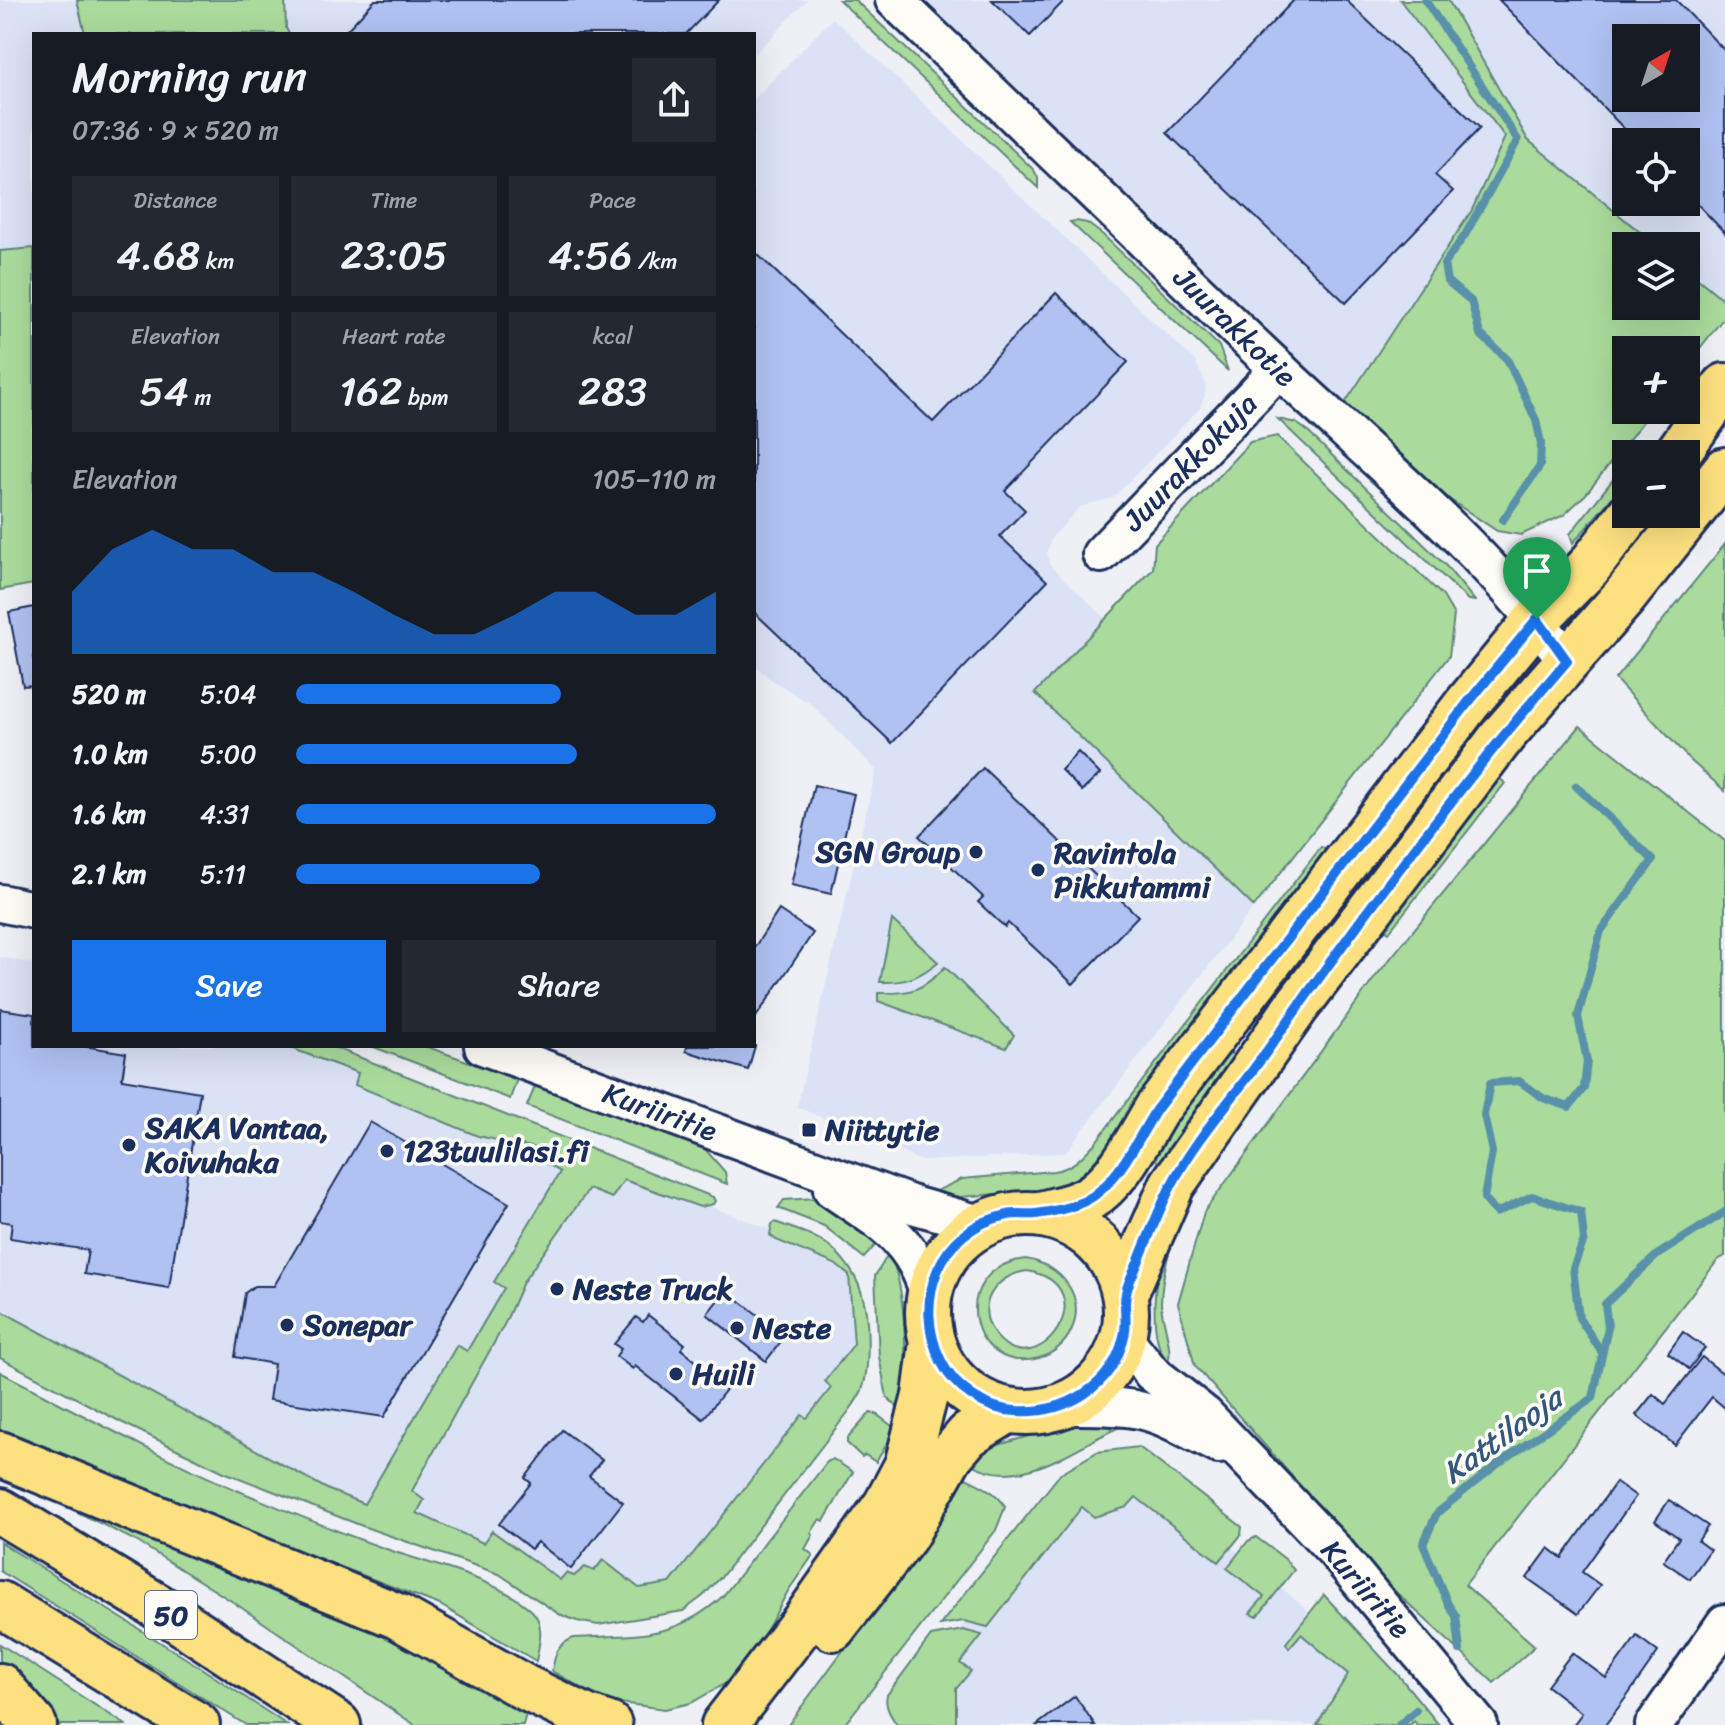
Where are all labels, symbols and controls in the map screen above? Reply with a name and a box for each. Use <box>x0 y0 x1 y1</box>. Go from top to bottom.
north arrow <box>1612 24 1700 112</box>
map controls <box>1612 24 1700 528</box>
text: Morning run <box>72 38 307 116</box>
button: share <box>632 58 716 142</box>
text: 07:36 · 9 × 520 m <box>72 107 279 153</box>
button: locate <box>1612 128 1700 216</box>
text: Distance <box>134 181 217 220</box>
text: Time <box>371 181 417 220</box>
text: Pace <box>589 181 636 220</box>
text: 4.68 <box>116 220 200 291</box>
text: 23:05 <box>341 220 447 291</box>
text: 4:56 <box>548 220 632 291</box>
button: layers <box>1612 232 1700 320</box>
text: km <box>200 242 234 281</box>
text: /km <box>632 242 677 281</box>
street label: Juurakkotie <box>1159 253 1310 401</box>
text: Elevation <box>131 317 220 356</box>
text: Heart rate <box>342 317 446 356</box>
text: kcal <box>593 317 633 356</box>
button: + <box>1612 336 1700 424</box>
text: 54 <box>139 356 189 427</box>
text: 162 <box>339 356 402 427</box>
text: 283 <box>578 356 647 427</box>
text: m <box>189 378 211 417</box>
text: bpm <box>402 378 449 417</box>
street label: Juurakkokuja <box>1108 379 1271 545</box>
button: − <box>1612 440 1700 528</box>
text: Elevation <box>72 456 177 502</box>
text: 105–110 m <box>592 456 716 502</box>
pin <box>1503 537 1571 619</box>
icon: arrive <box>1515 549 1559 593</box>
text: 520 m <box>72 671 146 717</box>
text: 5:04 <box>200 671 256 717</box>
text: 1.0 km <box>72 731 148 777</box>
text: 5:00 <box>200 731 257 777</box>
text: 1.6 km <box>72 791 146 837</box>
text: 4:31 <box>200 791 250 837</box>
place label: SGN Group <box>814 825 960 879</box>
place label: Ravintola Pikkutammi <box>1053 826 1212 914</box>
marker: SGN Group <box>967 843 985 861</box>
text: 2.1 km <box>72 851 147 897</box>
text: 5:11 <box>200 851 246 897</box>
marker: Ravintola Pikkutammi <box>1029 861 1047 879</box>
button: Save <box>72 940 386 1032</box>
button: Share <box>402 940 716 1032</box>
street label: Kuriiritie <box>595 1066 725 1158</box>
place label: SAKA Vantaa, Koivuhaka <box>144 1101 329 1189</box>
place label: Niittytie <box>824 1103 940 1157</box>
marker: Niittytie <box>800 1121 818 1139</box>
place label: 123tuulilasi.fi <box>403 1124 590 1178</box>
marker: SAKA Vantaa, Koivuhaka <box>120 1136 138 1154</box>
marker: 123tuulilasi.fi <box>378 1142 396 1160</box>
place label: Neste Truck <box>572 1262 734 1316</box>
marker: Neste Truck <box>548 1280 566 1298</box>
place label: Sonepar <box>302 1298 414 1352</box>
place label: Neste <box>752 1301 832 1355</box>
marker: Sonepar <box>278 1316 296 1334</box>
marker: Neste <box>728 1319 746 1337</box>
place label: Huili <box>692 1347 756 1401</box>
marker: Huili <box>667 1365 685 1383</box>
water label: Kattilaoja <box>1429 1369 1578 1499</box>
street label: Kuriiritie <box>1307 1527 1425 1651</box>
road number: 50 <box>145 1591 197 1639</box>

